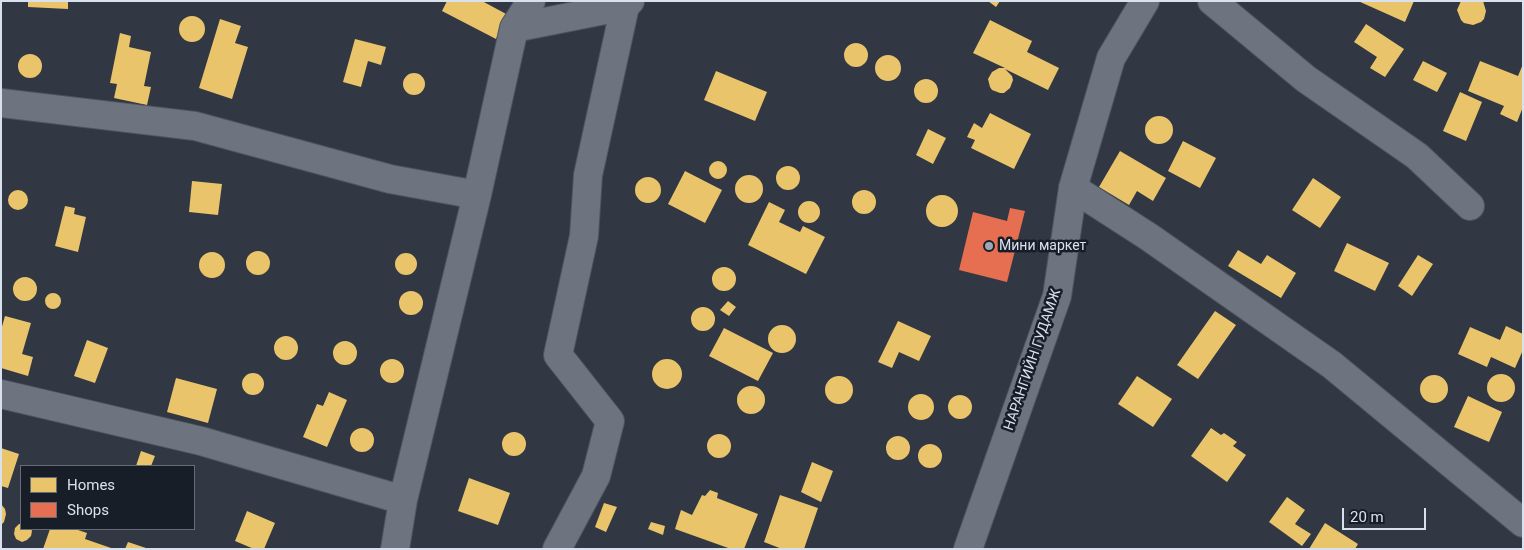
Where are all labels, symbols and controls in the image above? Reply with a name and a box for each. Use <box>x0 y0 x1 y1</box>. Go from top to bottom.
place label: Мини маркет <box>999 238 1086 254</box>
marker: Мини маркет <box>983 240 995 252</box>
street label: НАРАНГИЙН ГУДАМЖ <box>1001 287 1065 433</box>
legend <box>20 465 195 530</box>
text: Homes <box>67 476 115 494</box>
scale bar <box>1344 498 1428 530</box>
text: Shops <box>67 501 109 519</box>
text: 20 m <box>1350 508 1384 526</box>

